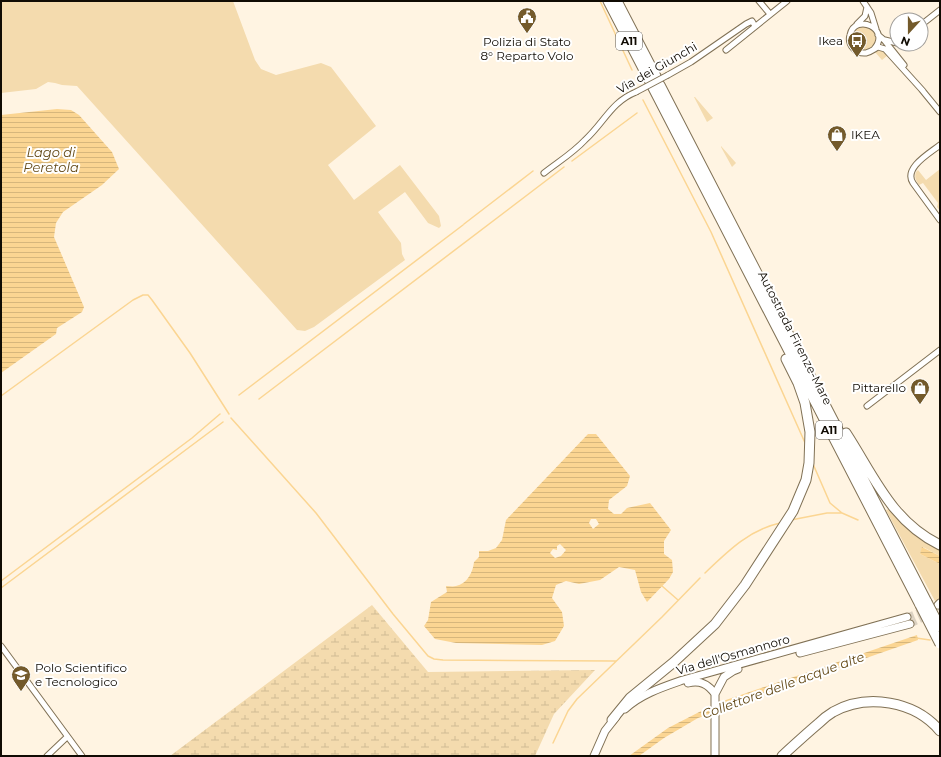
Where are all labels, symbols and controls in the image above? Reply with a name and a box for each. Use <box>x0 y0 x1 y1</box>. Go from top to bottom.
public building icon: Polizia di Stato 8° Reparto Volo <box>516 6 538 34</box>
north arrow <box>889 12 929 52</box>
bus stop icon: Ikea <box>846 30 868 58</box>
road number: A11 <box>616 32 642 50</box>
place label: Ikea <box>818 33 843 48</box>
text: N <box>899 33 912 49</box>
place label: Polizia di Stato 8° Reparto Volo <box>480 34 574 63</box>
street label: Via dei Giunchi <box>614 39 699 97</box>
shop icon: IKEA <box>826 124 848 152</box>
place label: IKEA <box>851 127 880 142</box>
water label: Lago di Peretola <box>23 144 79 175</box>
street label: Autostrada Firenze-Mare <box>755 268 836 407</box>
shop icon: Pittarello <box>909 377 931 405</box>
place label: Pittarello <box>852 380 906 395</box>
road number: A11 <box>816 421 842 439</box>
street label: Via dell'Osmannoro <box>674 631 791 678</box>
water label: Collettore delle acque alte <box>700 648 867 722</box>
place label: Polo Scientifico e Tecnologico <box>35 660 127 689</box>
school or university icon: Polo Scientifico e Tecnologico <box>10 664 32 692</box>

